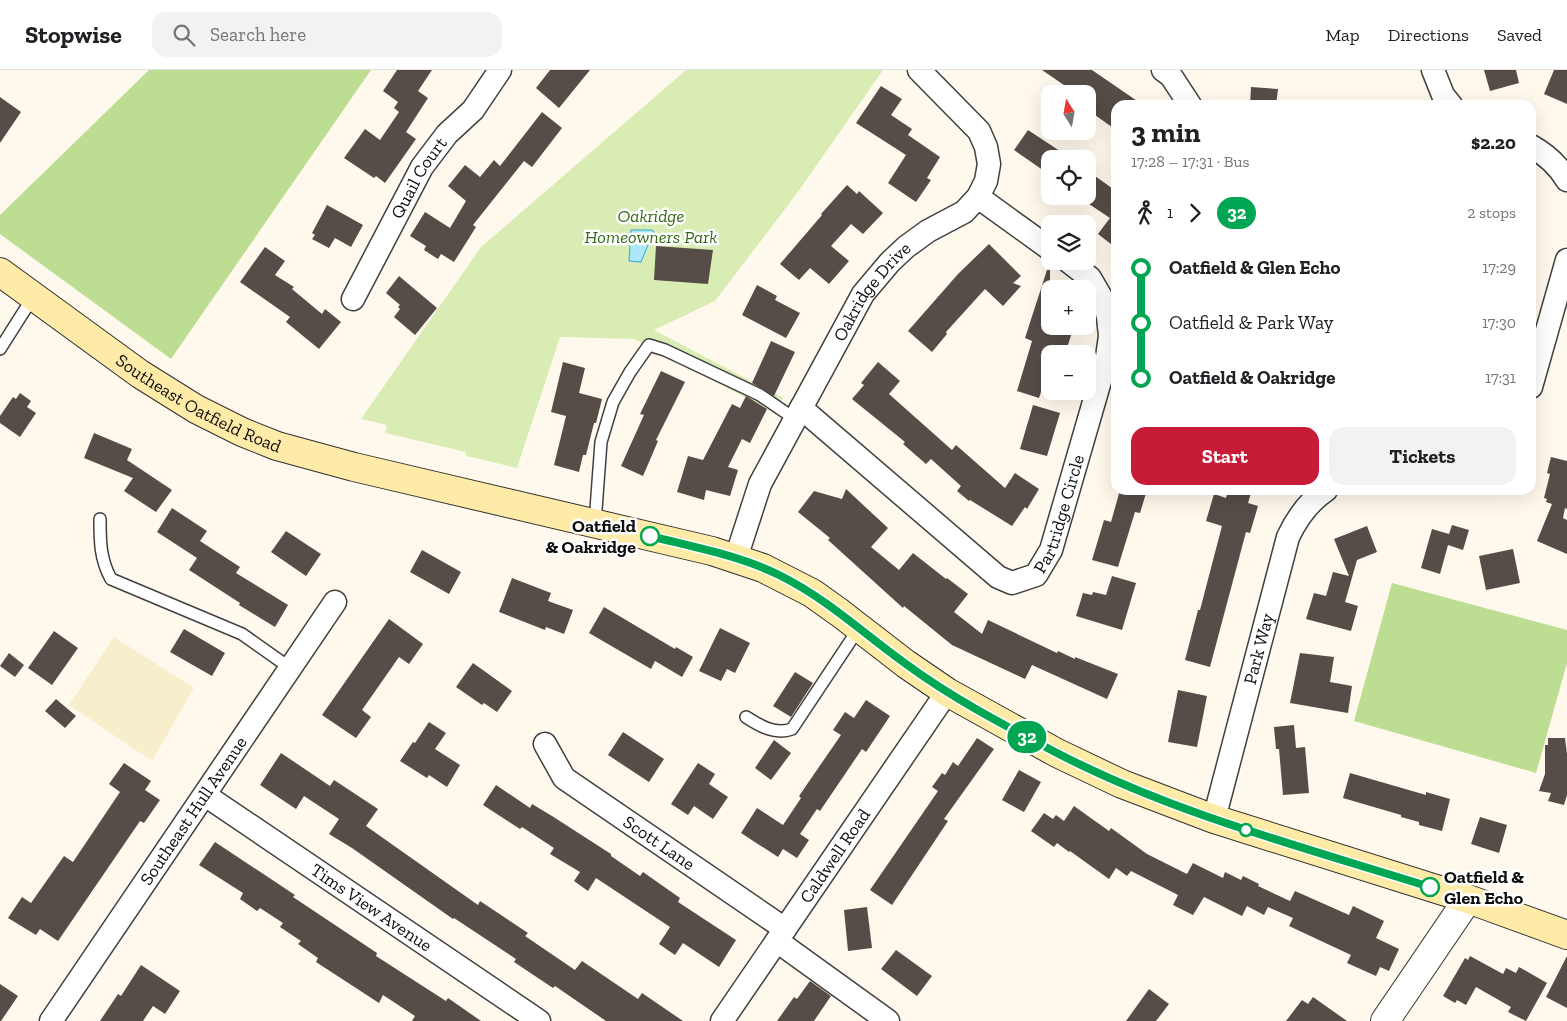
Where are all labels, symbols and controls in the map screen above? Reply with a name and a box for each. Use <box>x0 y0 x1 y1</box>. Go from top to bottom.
search box <box>152 12 502 57</box>
text: Stopwise <box>25 20 122 49</box>
icon: search <box>170 21 198 49</box>
text: Search here <box>210 23 306 46</box>
text: Map <box>1325 24 1360 46</box>
text: Directions <box>1388 24 1469 46</box>
text: Saved <box>1497 24 1542 46</box>
north arrow <box>1041 85 1096 140</box>
map controls <box>1041 85 1096 400</box>
text: 3 min <box>1131 116 1201 149</box>
text: $2.20 <box>1471 131 1516 154</box>
street label: Quail Court <box>386 132 452 222</box>
button: locate <box>1041 150 1096 205</box>
text: 17:28 – 17:31 · Bus <box>1131 152 1250 171</box>
icon: walk <box>1131 199 1159 227</box>
icon: forward <box>1181 199 1209 227</box>
text: 32 <box>1227 202 1246 224</box>
text: 1 <box>1167 203 1173 222</box>
text: 2 stops <box>1467 203 1516 222</box>
park label: Oakridge Homeowners Park <box>585 205 717 248</box>
button: layers <box>1041 215 1096 270</box>
street label: Oakridge Drive <box>828 237 915 345</box>
text: Oatfield & Glen Echo <box>1169 256 1340 279</box>
text: 17:29 <box>1482 258 1516 277</box>
button: + <box>1041 280 1096 335</box>
text: Oatfield & Park Way <box>1169 311 1334 334</box>
text: 17:30 <box>1482 313 1516 332</box>
button: − <box>1041 345 1096 400</box>
street label: Southeast Oatfield Road <box>111 349 285 458</box>
text: Oatfield & Oakridge <box>1169 366 1335 389</box>
text: 17:31 <box>1485 368 1516 387</box>
button: Start <box>1131 427 1319 485</box>
button: Tickets <box>1329 427 1516 485</box>
street label: Partridge Circle <box>1029 452 1089 577</box>
place label: Oatfield & Oakridge <box>546 515 637 558</box>
marker: Oatfield & Oakridge <box>640 526 660 546</box>
street label: Park Way <box>1239 610 1279 687</box>
line badge: 32 <box>1004 721 1050 753</box>
text: 32 <box>1017 726 1037 748</box>
street label: Southeast Hull Avenue <box>135 732 252 889</box>
street label: Caldwell Road <box>795 804 875 907</box>
street label: Scott Lane <box>619 811 699 875</box>
unlabelled marker <box>1239 823 1253 837</box>
street label: Tims View Avenue <box>307 859 436 956</box>
place label: Oatfield & Glen Echo <box>1444 866 1524 909</box>
marker: Oatfield & Glen Echo <box>1420 877 1440 897</box>

